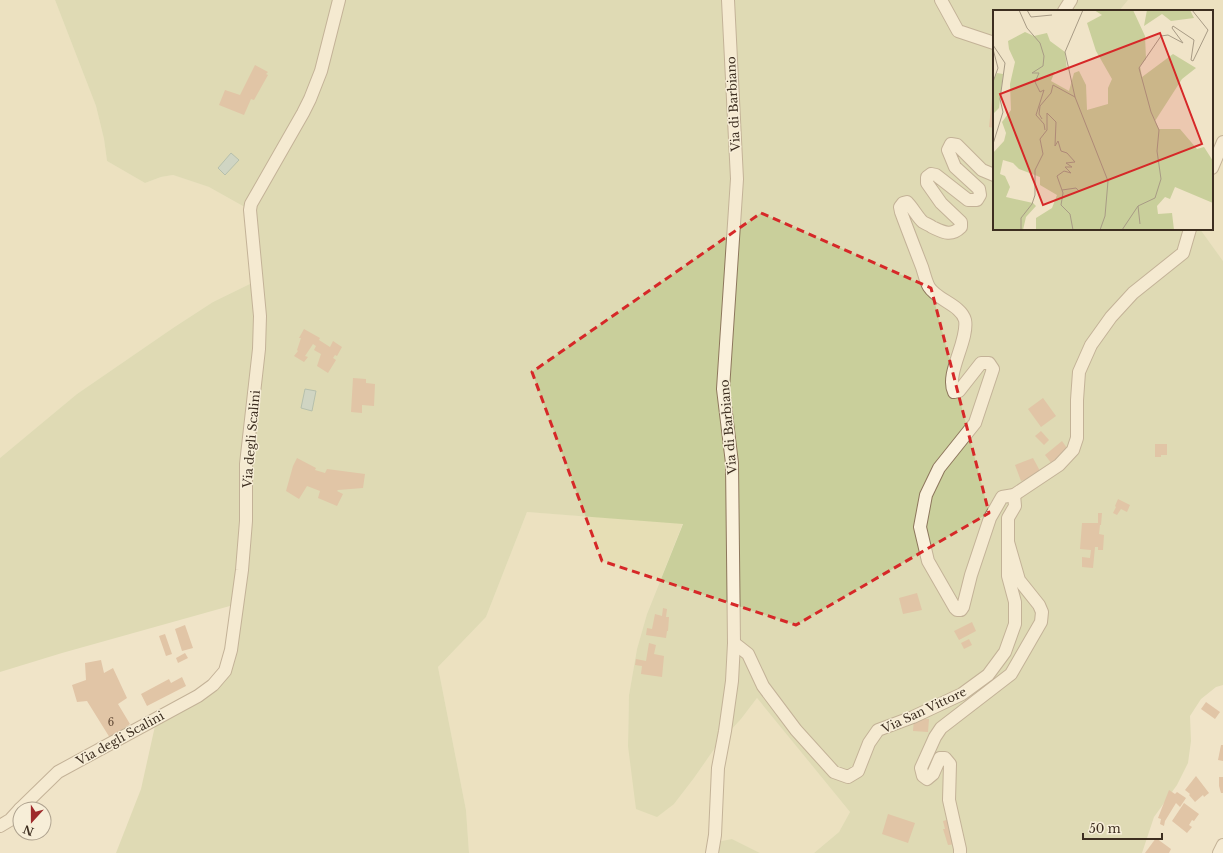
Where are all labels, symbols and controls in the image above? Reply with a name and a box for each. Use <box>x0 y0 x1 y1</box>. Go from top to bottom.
inset map <box>993 10 1213 230</box>
street label: Via di Barbiano <box>723 56 743 153</box>
street label: Via di Barbiano <box>716 379 740 476</box>
street label: Via degli Scalini <box>239 389 263 490</box>
street label: Via San Vittore <box>878 684 969 737</box>
street label: Via degli Scalini <box>73 708 167 769</box>
house number: 6 <box>108 716 114 729</box>
north arrow <box>12 801 52 841</box>
scale bar <box>1083 815 1162 841</box>
text: 50 m <box>1089 821 1121 836</box>
text: N <box>20 822 36 839</box>

